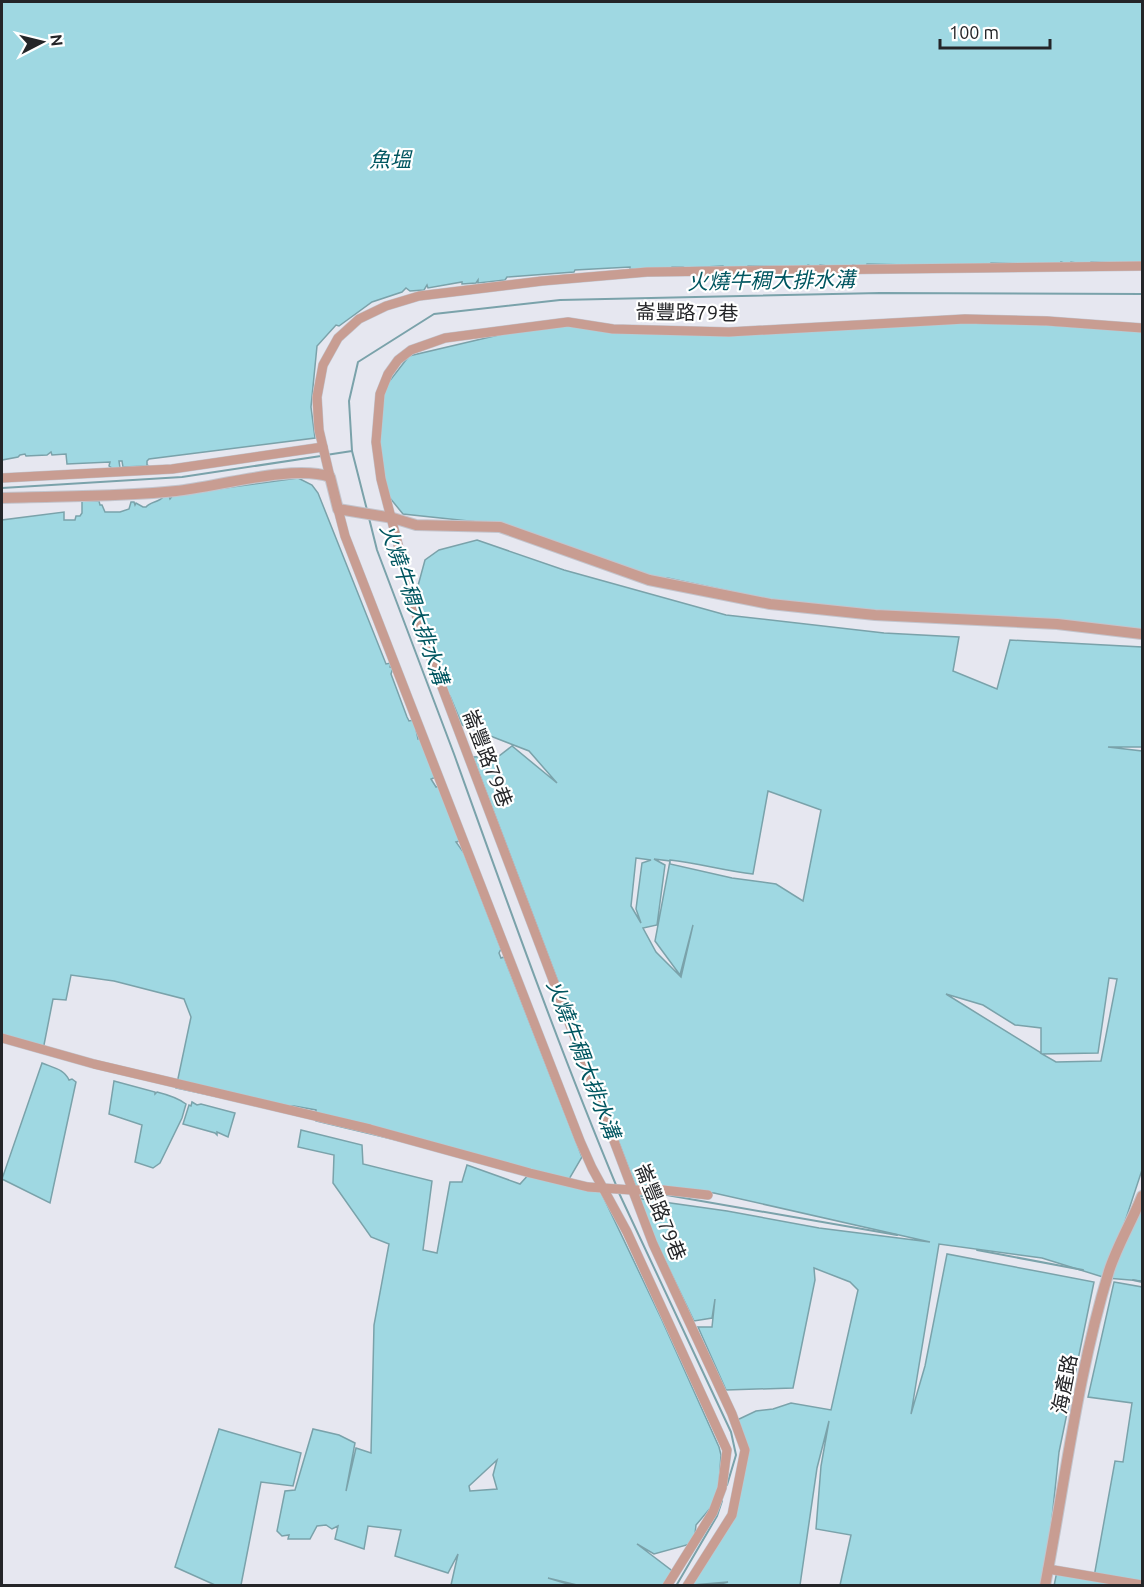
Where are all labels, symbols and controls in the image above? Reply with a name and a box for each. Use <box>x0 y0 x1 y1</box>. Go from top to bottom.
north arrow <box>12 12 72 72</box>
scale bar <box>940 12 1050 50</box>
text: 100 m <box>949 22 999 42</box>
text: N <box>47 33 67 47</box>
water label: 魚塭 <box>369 147 413 171</box>
water label: 火燒牛稠大排水溝 <box>687 266 858 293</box>
street label: 崙豐路79巷 <box>636 300 738 324</box>
water label: 火燒牛稠大排水溝 <box>376 521 455 690</box>
street label: 崙豐路79巷 <box>459 706 517 810</box>
water label: 火燒牛稠大排水溝 <box>543 976 626 1145</box>
street label: 崙豐路79巷 <box>631 1160 691 1264</box>
street label: 海產路 <box>1047 1352 1081 1416</box>

